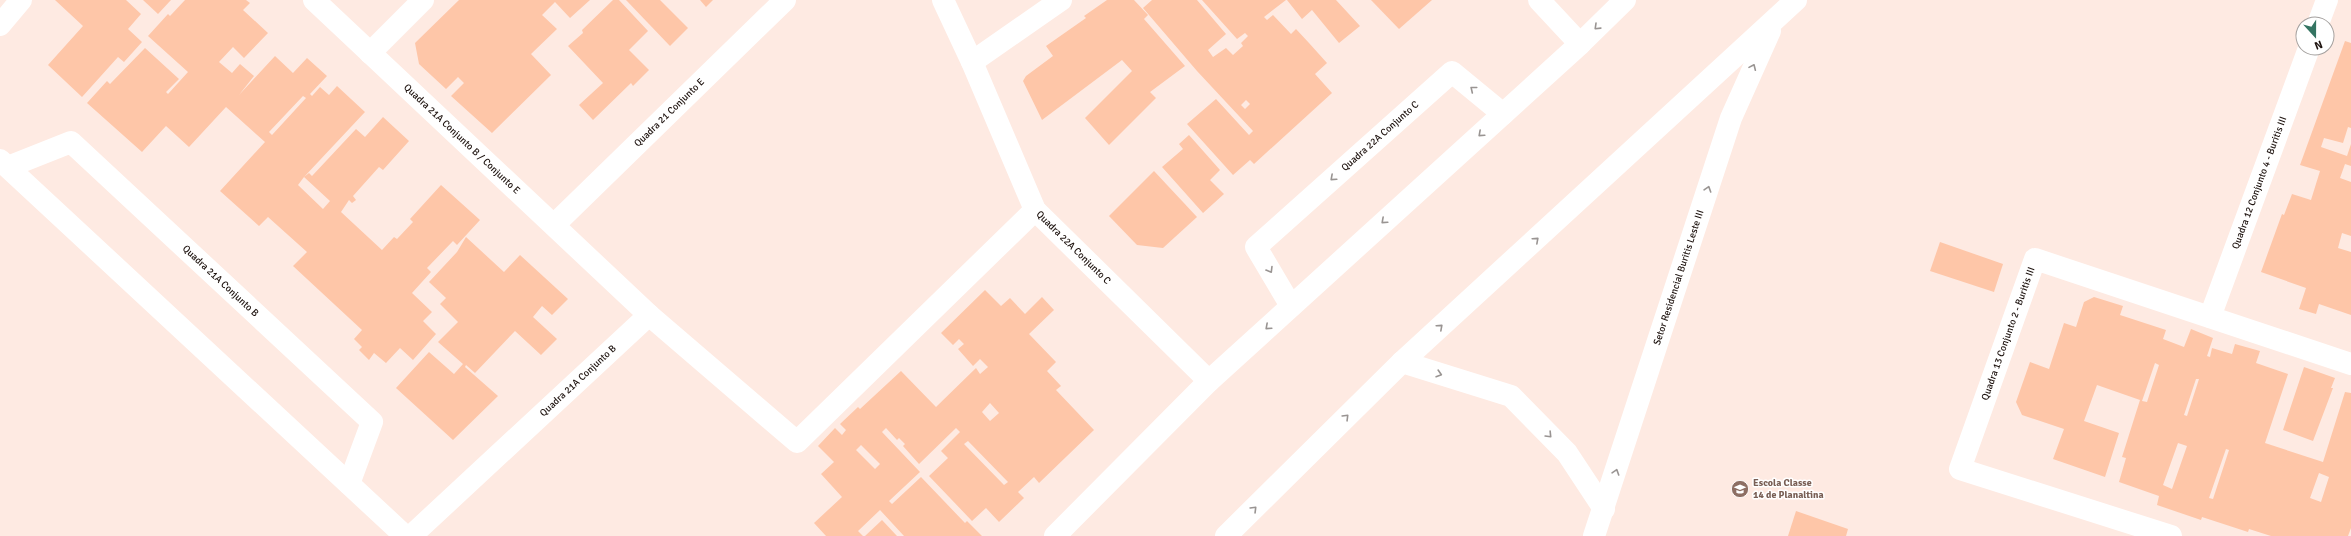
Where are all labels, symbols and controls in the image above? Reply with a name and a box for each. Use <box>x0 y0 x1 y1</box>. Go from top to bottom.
north arrow <box>2295 16 2335 56</box>
one-way arrow <box>1594 22 1602 30</box>
text: N <box>2313 37 2324 52</box>
one-way arrow <box>1749 64 1757 71</box>
street label: Quadra 21 Conjunto E <box>632 76 707 149</box>
street label: Quadra 21A Conjunto B / Conjunto E <box>401 82 523 197</box>
one-way arrow <box>1470 86 1478 93</box>
street label: Quadra 22A Conjunto C <box>1339 99 1421 174</box>
street label: Quadra 12 Conjunto 4 - Buritis III <box>2229 115 2289 251</box>
one-way arrow <box>1478 129 1486 137</box>
one-way arrow <box>1331 173 1338 180</box>
one-way arrow <box>1703 185 1711 192</box>
street label: Quadra 22A Conjunto C <box>1034 208 1113 287</box>
street label: Setor Residencial Buritis Leste III <box>1651 208 1706 347</box>
one-way arrow <box>1382 216 1389 223</box>
one-way arrow <box>1531 237 1539 244</box>
street label: Quadra 21A Conjunto B <box>180 243 261 319</box>
one-way arrow <box>1266 266 1273 273</box>
street label: Quadra 13 Conjunto 2 - Buritis III <box>1979 266 2038 402</box>
one-way arrow <box>1265 323 1272 330</box>
one-way arrow <box>1435 324 1443 332</box>
street label: Quadra 21A Conjunto B <box>537 343 619 419</box>
one-way arrow <box>1435 369 1442 378</box>
one-way arrow <box>1341 414 1349 422</box>
one-way arrow <box>1544 430 1552 438</box>
one-way arrow <box>1611 469 1619 476</box>
place label: Escola Classe 14 de Planaltina <box>1753 477 1824 501</box>
school or university icon: Escola Classe 14 de Planaltina <box>1730 479 1750 499</box>
one-way arrow <box>1249 506 1257 514</box>

